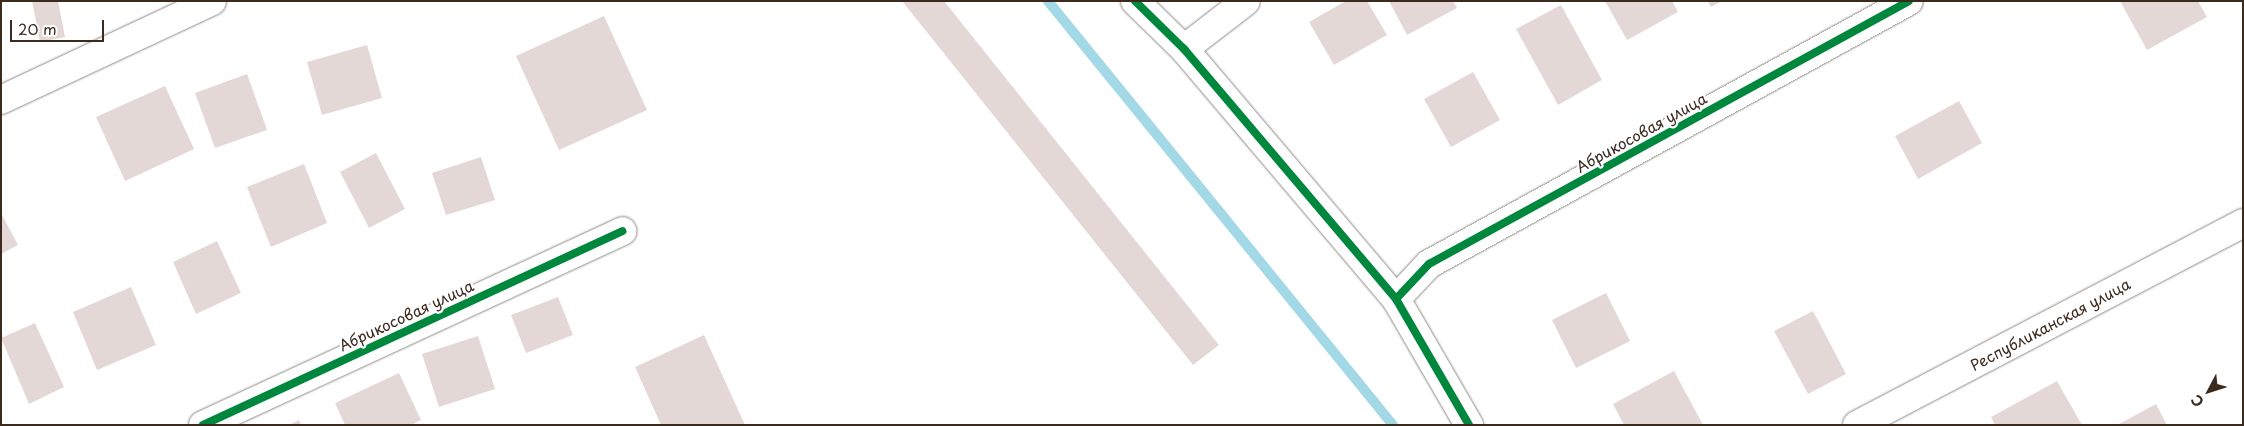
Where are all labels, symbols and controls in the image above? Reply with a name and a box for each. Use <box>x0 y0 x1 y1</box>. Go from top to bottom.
scale bar <box>12 10 106 42</box>
text: 20 m <box>18 17 57 40</box>
street label: Абрикосовая улица <box>1572 88 1710 176</box>
street label: Республиканская улица <box>1967 274 2133 374</box>
street label: Абрикосовая улица <box>336 276 476 354</box>
north arrow <box>2184 366 2234 416</box>
text: С <box>2186 390 2209 412</box>

